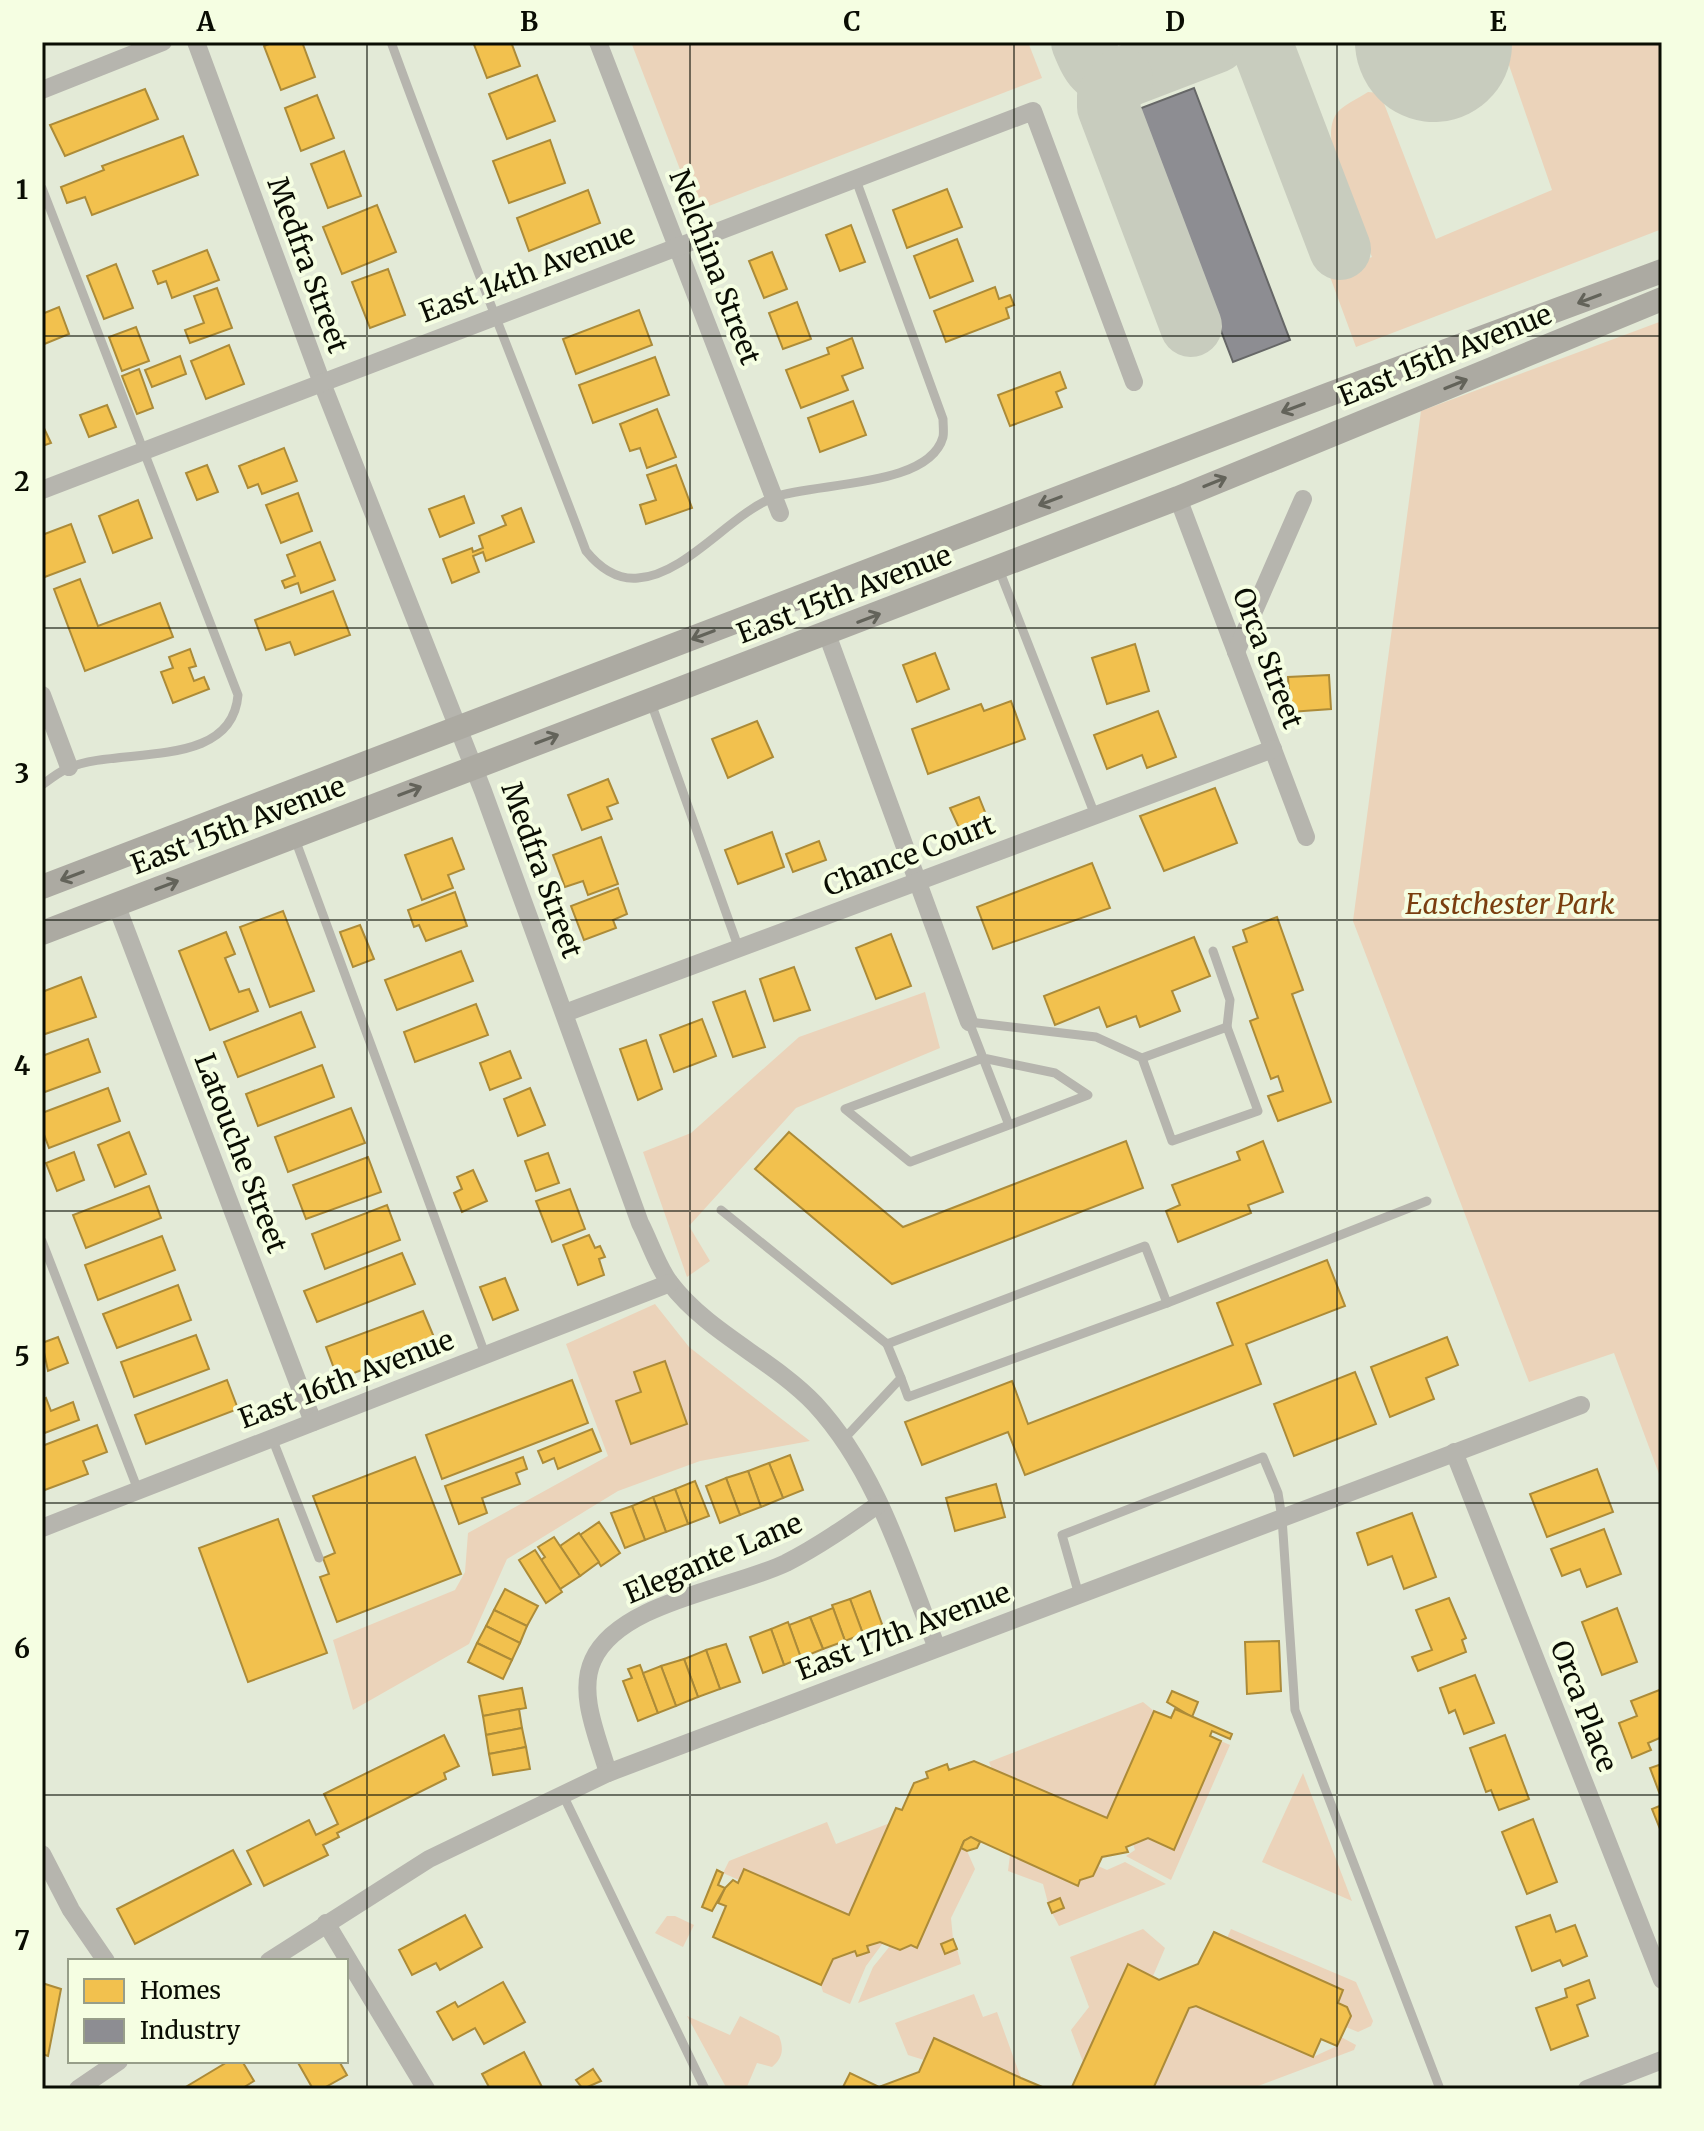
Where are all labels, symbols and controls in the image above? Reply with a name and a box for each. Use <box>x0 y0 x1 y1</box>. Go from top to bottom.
text: A <box>196 5 216 38</box>
text: B <box>520 5 538 38</box>
text: C <box>843 5 861 38</box>
text: D <box>1165 5 1185 38</box>
text: E <box>1490 5 1507 38</box>
street label: Nelchina Street <box>661 164 769 370</box>
street label: Medfra Street <box>260 172 356 358</box>
text: 1 <box>16 173 28 206</box>
street label: East 14th Avenue <box>415 215 639 331</box>
one-way arrow <box>1577 293 1602 307</box>
street label: East 15th Avenue <box>1333 296 1557 414</box>
one-way arrow <box>1443 375 1468 390</box>
one-way arrow <box>1281 402 1306 416</box>
text: 2 <box>14 465 30 498</box>
one-way arrow <box>1202 474 1227 489</box>
one-way arrow <box>1038 495 1063 509</box>
street label: East 15th Avenue <box>732 537 956 651</box>
street label: Orca Street <box>1225 582 1311 734</box>
one-way arrow <box>856 609 880 624</box>
one-way arrow <box>691 629 716 643</box>
one-way arrow <box>534 731 559 745</box>
text: 3 <box>15 757 29 790</box>
street label: East 15th Avenue <box>126 768 350 882</box>
street label: Medfra Street <box>494 777 590 963</box>
one-way arrow <box>397 783 422 797</box>
street label: Chance Court <box>818 806 1000 904</box>
one-way arrow <box>60 870 85 884</box>
one-way arrow <box>154 877 179 891</box>
park label: Eastchester Park <box>1405 886 1615 922</box>
street label: Latouche Street <box>186 1048 296 1258</box>
text: 4 <box>14 1049 31 1082</box>
street label: East 16th Avenue <box>233 1321 459 1437</box>
text: 5 <box>14 1340 30 1373</box>
street label: Elegante Lane <box>619 1504 807 1612</box>
street label: East 17th Avenue <box>791 1574 1015 1688</box>
text: 6 <box>14 1632 30 1665</box>
street label: Orca Place <box>1542 1635 1626 1777</box>
text: 7 <box>14 1924 30 1957</box>
legend <box>68 1959 348 2063</box>
text: Homes <box>140 1975 221 2006</box>
text: Industry <box>140 2015 240 2046</box>

